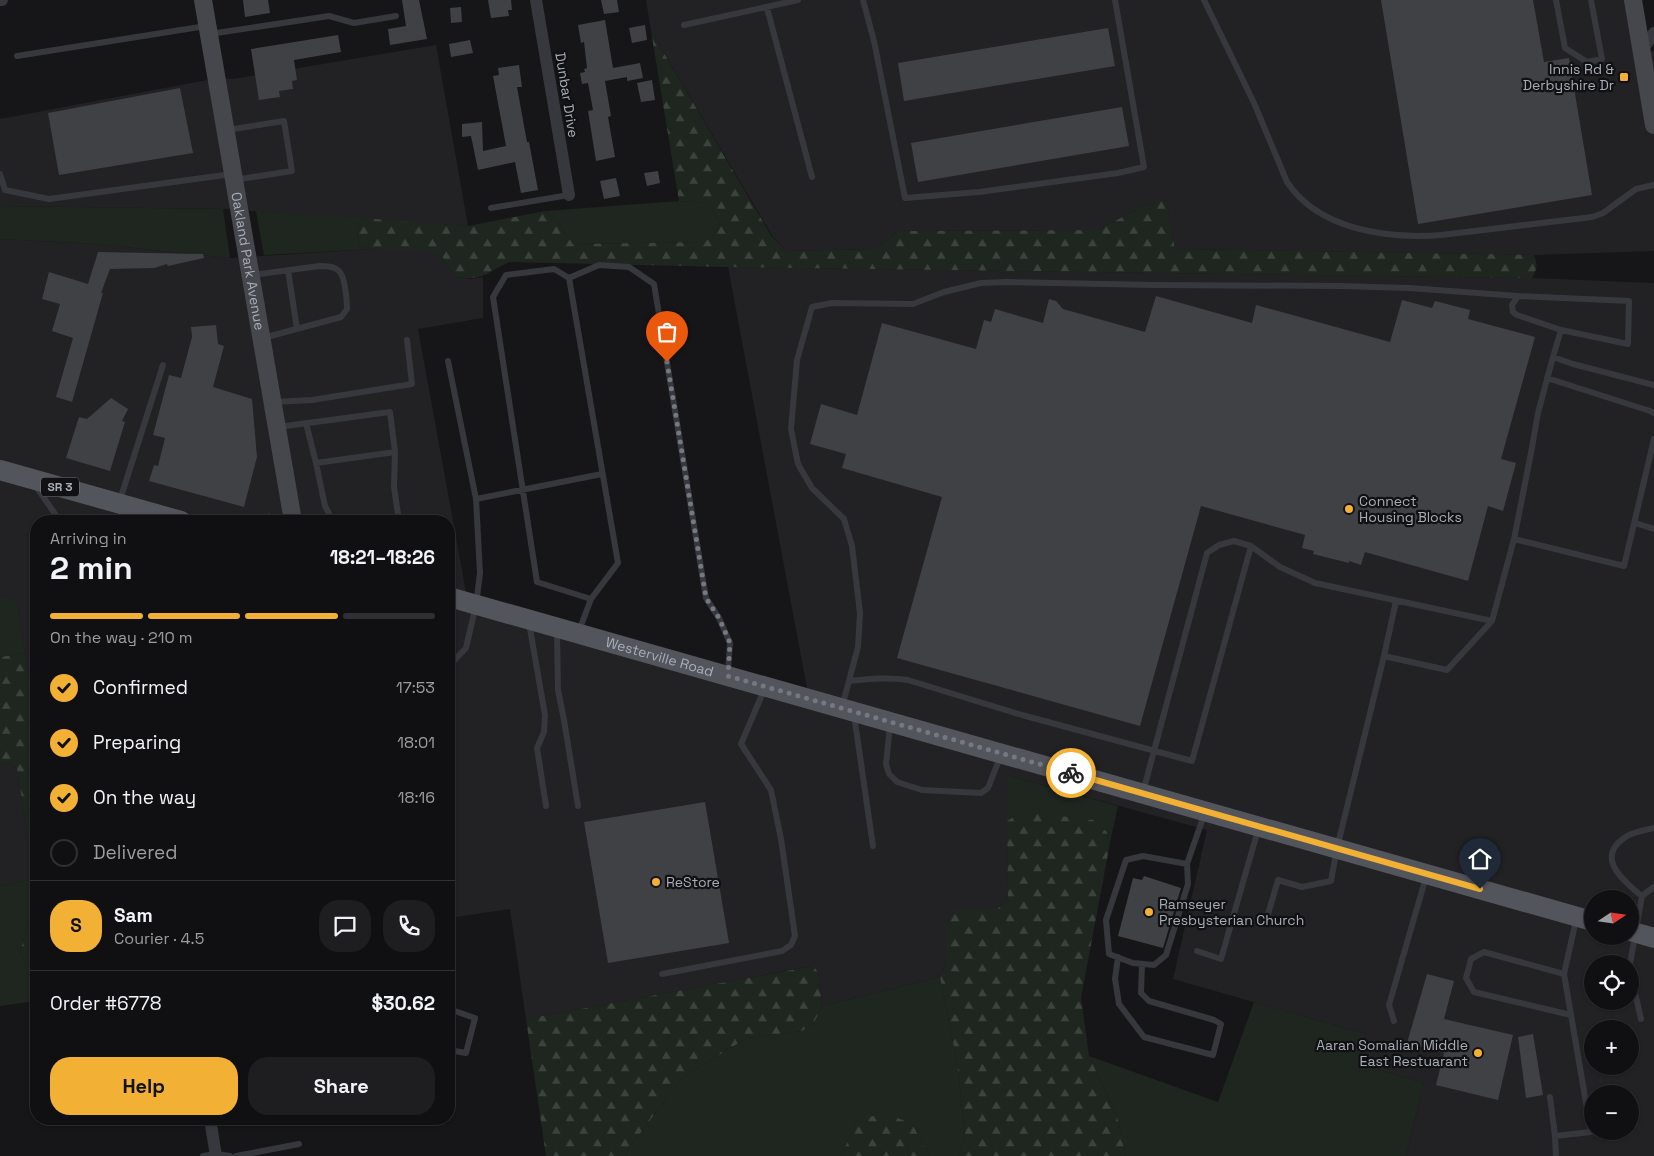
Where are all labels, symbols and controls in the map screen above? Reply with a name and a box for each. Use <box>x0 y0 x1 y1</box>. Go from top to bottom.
street label: Dunbar Drive <box>551 51 583 139</box>
place label: Innis Rd & Derbyshire Dr <box>1523 60 1615 94</box>
marker: Innis Rd & Derbyshire Dr <box>1618 71 1630 83</box>
street label: Oakland Park Avenue <box>227 191 269 332</box>
pin <box>646 311 688 362</box>
icon: bag <box>653 318 681 346</box>
road number: SR 3 <box>41 478 79 497</box>
place label: Connect Housing Blocks <box>1359 492 1462 526</box>
marker: Connect Housing Blocks <box>1343 503 1355 515</box>
text: Arriving in <box>50 528 127 549</box>
text: 18:21–18:26 <box>330 545 435 570</box>
text: 2 min <box>50 548 133 588</box>
text: On the way · 210 m <box>50 627 193 648</box>
street label: Westerville Road <box>604 633 716 681</box>
icon: check <box>50 674 78 702</box>
text: Confirmed <box>93 675 188 700</box>
text: 17:53 <box>396 677 435 698</box>
icon: check <box>50 729 78 757</box>
text: Preparing <box>93 730 181 755</box>
text: 18:01 <box>397 732 435 753</box>
courier <box>1046 748 1096 798</box>
icon: bike <box>1057 759 1085 787</box>
icon: check <box>50 784 78 812</box>
text: On the way <box>93 785 196 810</box>
text: 18:16 <box>398 787 435 808</box>
pin <box>1459 838 1501 889</box>
text: Delivered <box>93 840 178 865</box>
icon: home <box>1466 845 1494 873</box>
place label: ReStore <box>666 873 720 891</box>
marker: ReStore <box>650 876 662 888</box>
north arrow <box>1584 890 1639 945</box>
map controls <box>1584 890 1639 1140</box>
place label: Ramseyer Presbysterian Church <box>1159 895 1304 929</box>
button: chat <box>319 900 371 952</box>
button: phone <box>383 900 435 952</box>
text: Sam <box>114 903 153 928</box>
marker: Ramseyer Presbysterian Church <box>1143 906 1155 918</box>
text: S <box>70 913 82 938</box>
text: Courier · 4.5 <box>114 928 204 949</box>
button: locate <box>1584 955 1639 1010</box>
text: Order #6778 <box>50 991 162 1016</box>
text: $30.62 <box>371 991 435 1016</box>
button: + <box>1584 1020 1639 1075</box>
place label: Aaran Somalian Middle East Restuarant <box>1316 1036 1468 1070</box>
marker: Aaran Somalian Middle East Restuarant <box>1472 1047 1484 1059</box>
button: Help <box>50 1057 238 1115</box>
button: Share <box>248 1057 435 1115</box>
button: − <box>1584 1085 1639 1140</box>

